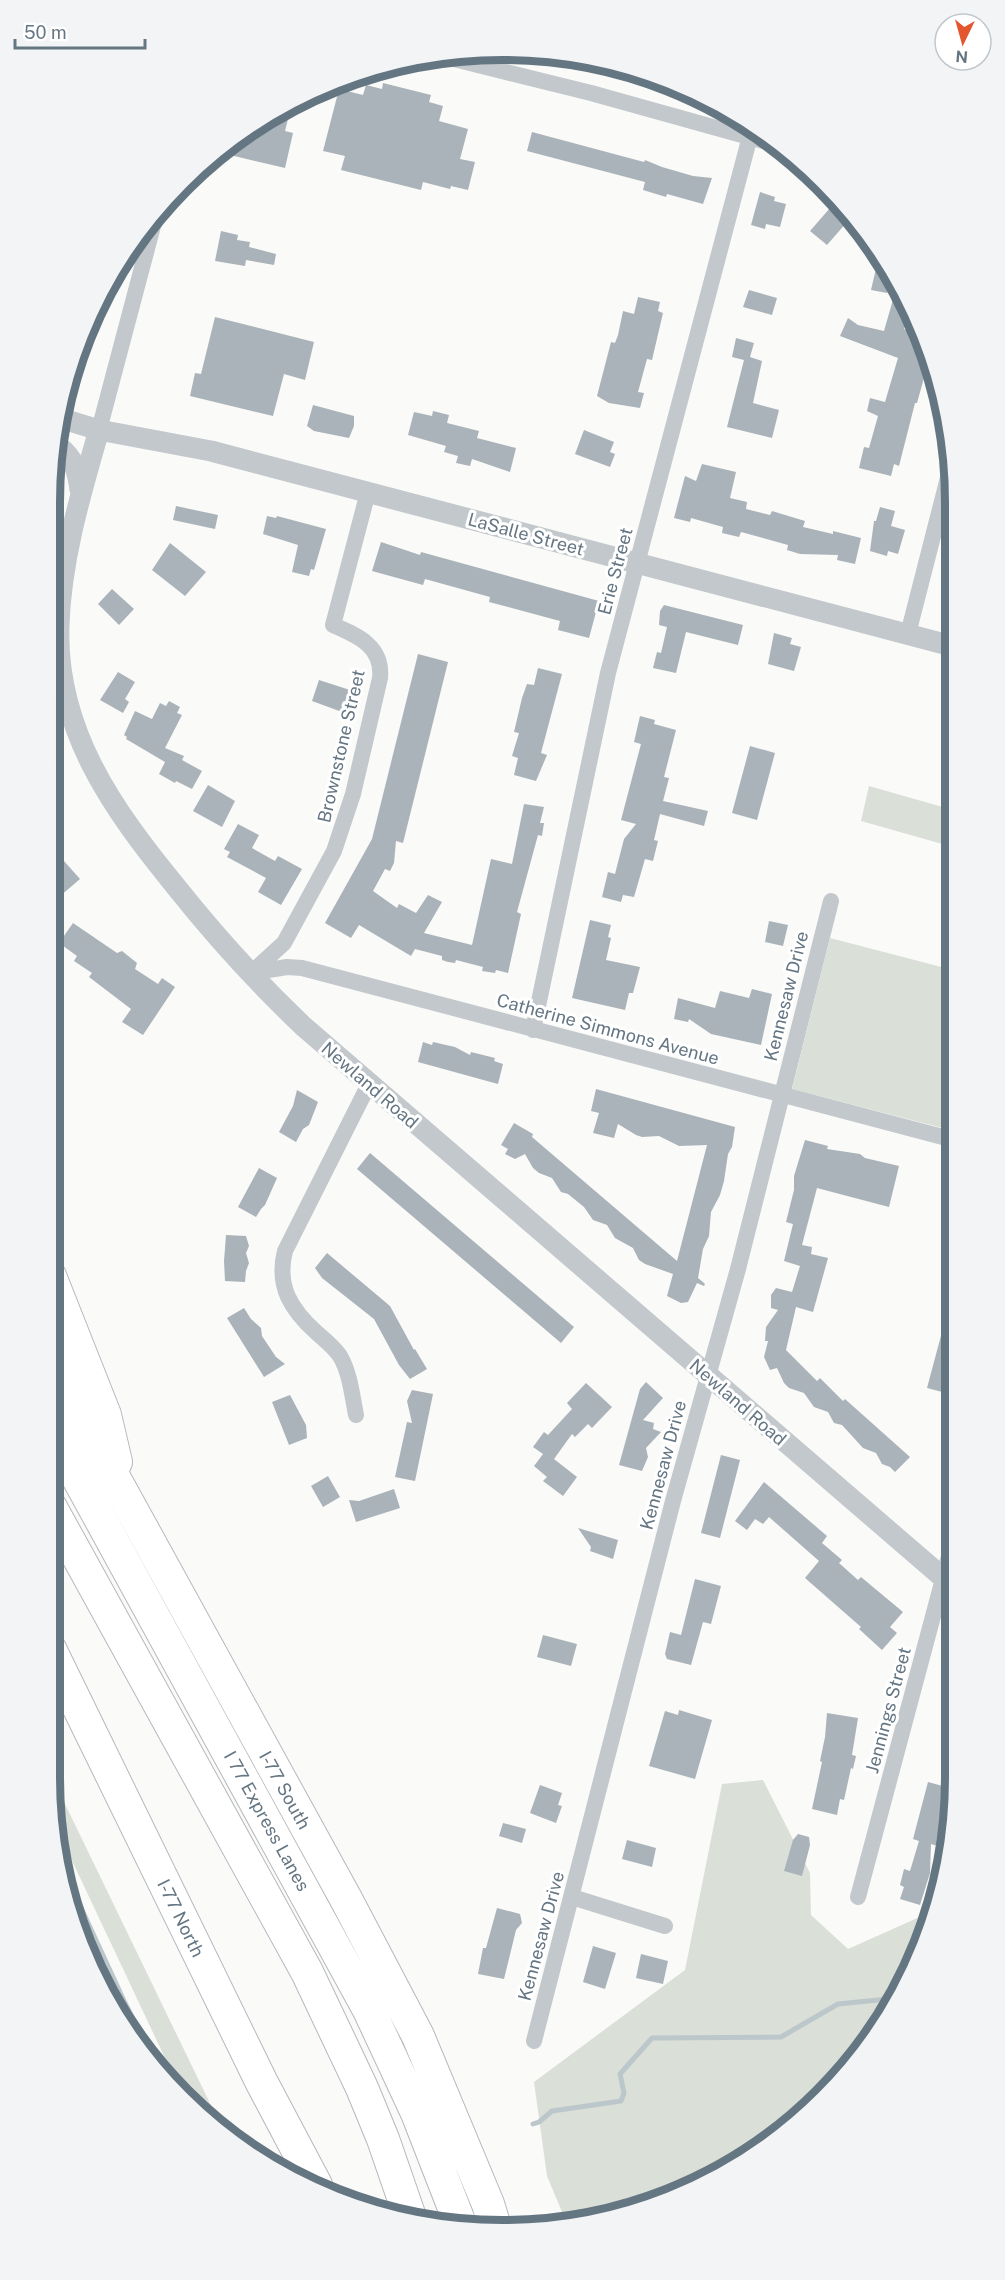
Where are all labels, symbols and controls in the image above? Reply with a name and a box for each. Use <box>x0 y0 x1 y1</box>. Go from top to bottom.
scale bar <box>15 12 146 50</box>
north arrow <box>933 12 993 72</box>
text: 50 m <box>24 22 67 43</box>
text: N <box>955 46 969 66</box>
street label: LaSalle Street <box>466 508 586 560</box>
street label: Erie Street <box>593 525 637 617</box>
street label: Brownstone Street <box>313 667 369 825</box>
street label: Kennesaw Drive <box>760 929 812 1063</box>
street label: Catherine Simmons Avenue <box>495 989 721 1069</box>
street label: Newland Road <box>317 1037 423 1133</box>
street label: Newland Road <box>685 1354 791 1450</box>
street label: Kennesaw Drive <box>636 1398 690 1532</box>
street label: Jennings Street <box>861 1645 915 1775</box>
street label: I 77 Express Lanes <box>220 1747 314 1895</box>
street label: I-77 South <box>255 1747 315 1833</box>
street label: Kennesaw Drive <box>514 1869 568 2003</box>
street label: I-77 North <box>153 1876 209 1960</box>

